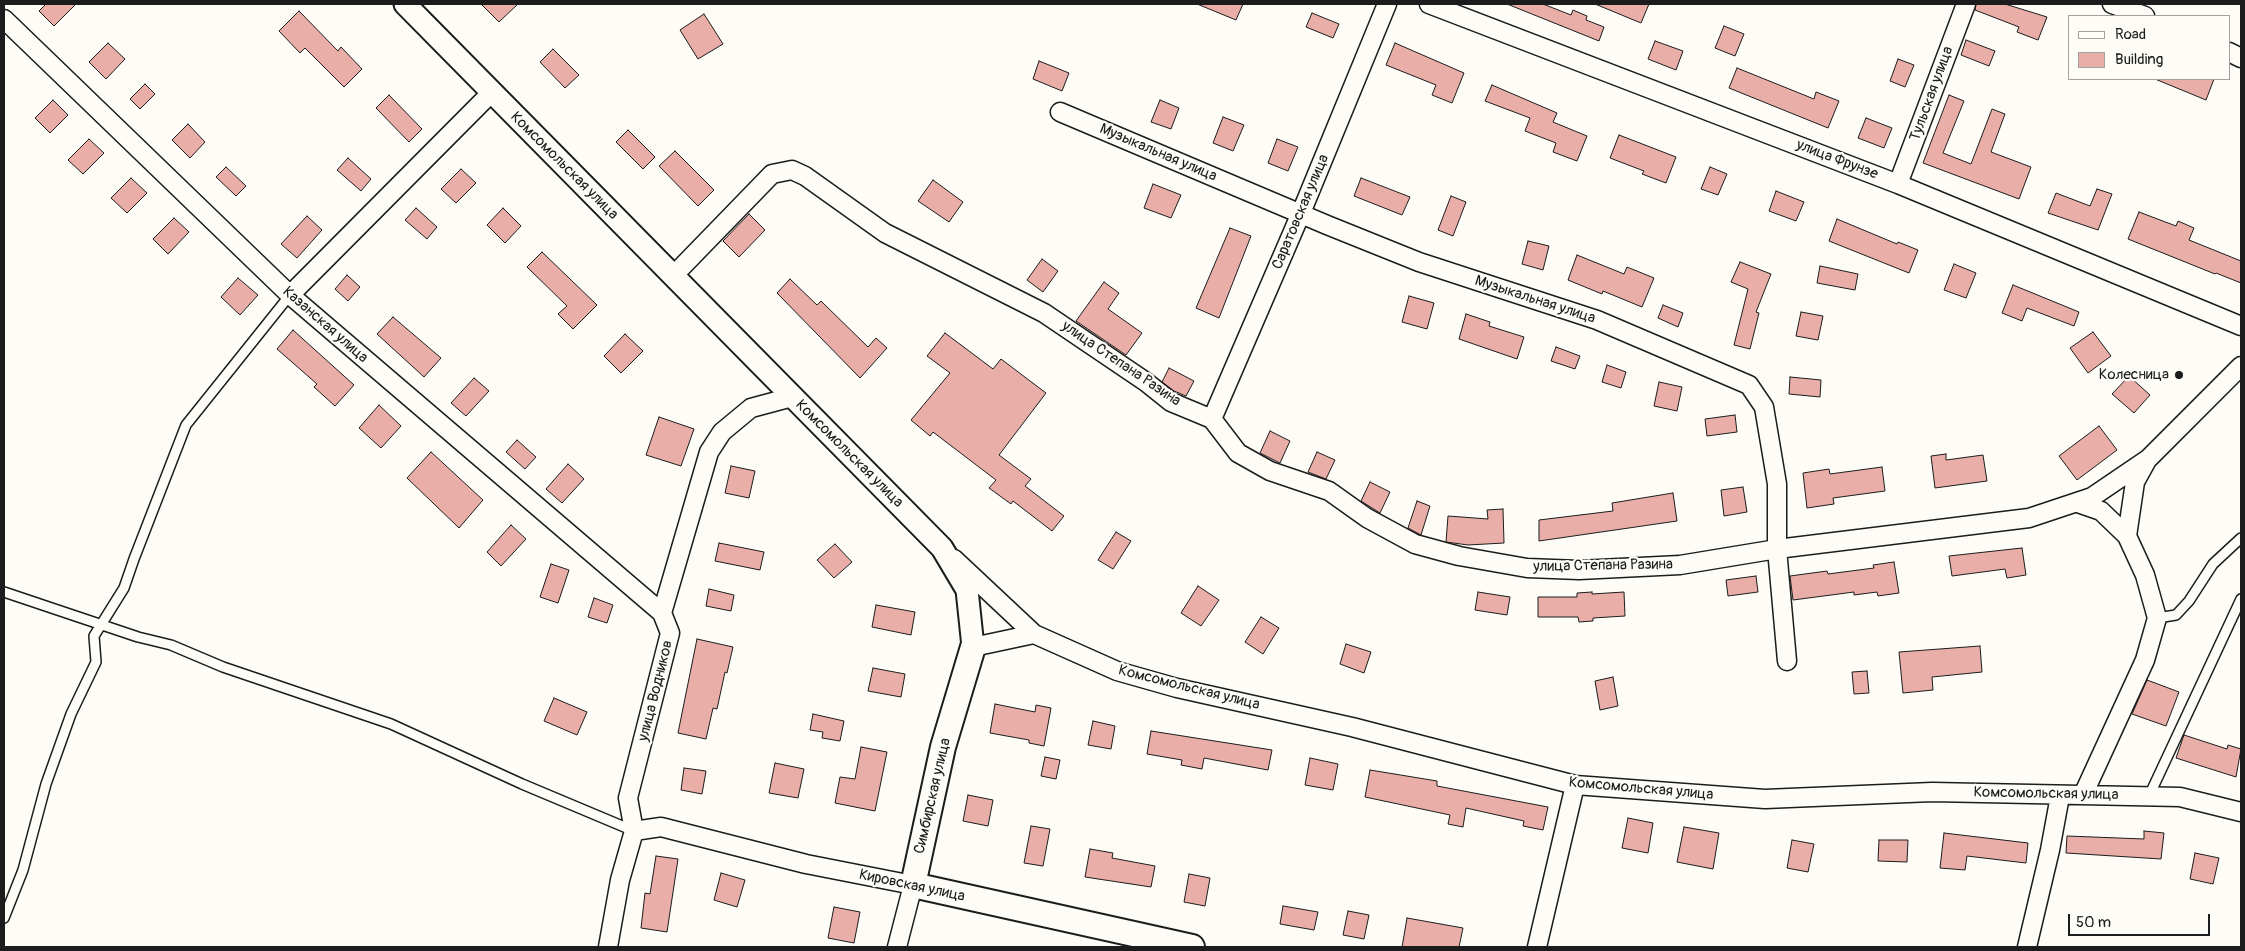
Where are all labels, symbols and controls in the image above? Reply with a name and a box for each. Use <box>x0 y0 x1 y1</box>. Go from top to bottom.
legend <box>2068 15 2230 80</box>
text: Road <box>2115 25 2146 44</box>
street label: Тульская улица <box>1907 44 1957 144</box>
text: Building <box>2115 50 2163 69</box>
street label: Комсомольская улица <box>506 108 622 224</box>
street label: Музыкальная улица <box>1097 120 1219 186</box>
street label: улица Фрунзе <box>1794 136 1880 184</box>
street label: Саратовская улица <box>1269 152 1333 272</box>
street label: Музыкальная улица <box>1472 272 1598 328</box>
street label: Казанская улица <box>279 283 371 367</box>
street label: улица Степана Разина <box>1058 317 1184 411</box>
place label: Колесница <box>2099 366 2169 384</box>
marker: Колесница <box>2173 369 2185 381</box>
street label: Комсомольская улица <box>791 396 907 512</box>
street label: улица Степана Разина <box>1533 556 1673 576</box>
street label: улица Водников <box>635 639 677 743</box>
street label: Комсомольская улица <box>1116 662 1262 714</box>
street label: Симбирская улица <box>911 736 955 856</box>
street label: Комсомольская улица <box>1568 774 1714 804</box>
street label: Комсомольская улица <box>1973 784 2119 804</box>
street label: Кировская улица <box>857 866 967 906</box>
scale bar <box>2070 904 2212 936</box>
text: 50 m <box>2076 913 2111 932</box>

